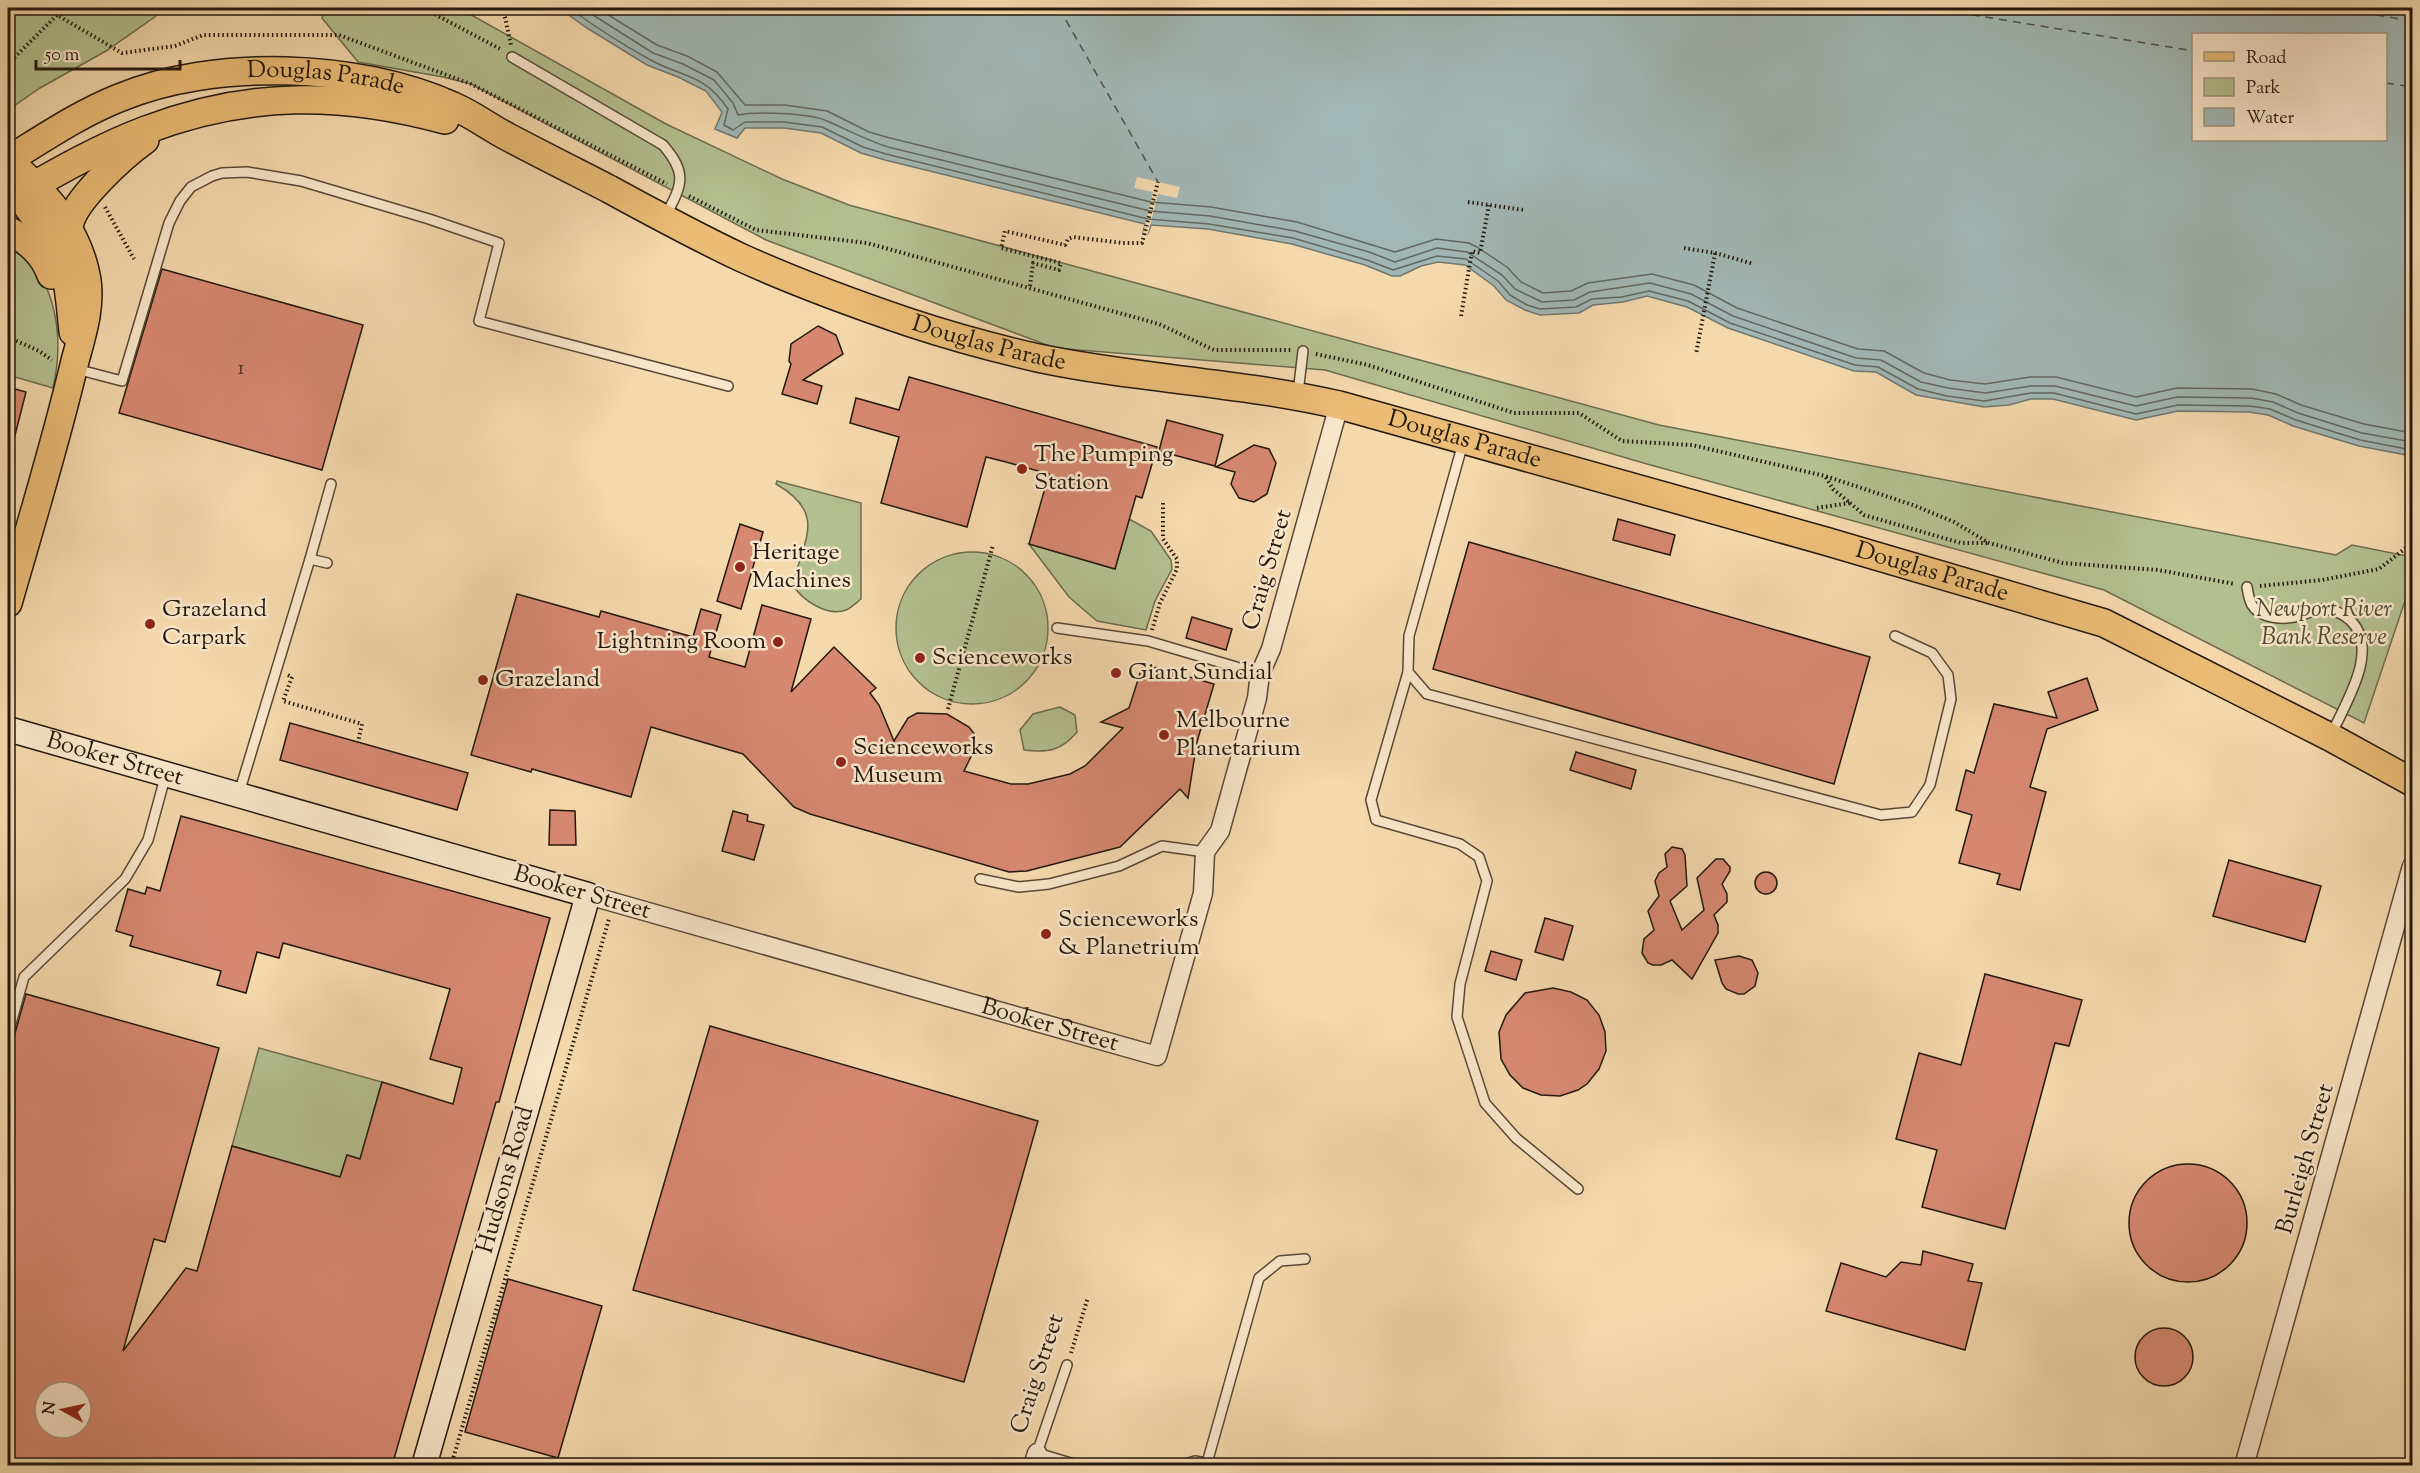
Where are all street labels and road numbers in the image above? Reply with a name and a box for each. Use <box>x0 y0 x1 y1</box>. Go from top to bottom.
street label: Douglas Parade <box>247 54 408 105</box>
street label: Douglas Parade <box>907 307 1069 380</box>
street label: Douglas Parade <box>1384 402 1545 478</box>
street label: Craig Street <box>1234 505 1302 635</box>
street label: Douglas Parade <box>1851 534 2013 611</box>
street label: Booker Street <box>42 724 187 795</box>
street label: Booker Street <box>509 857 655 929</box>
street label: Booker Street <box>977 990 1122 1061</box>
street label: Burleigh Street <box>2268 1080 2344 1238</box>
street label: Hudsons Road <box>469 1102 543 1258</box>
street label: Craig Street <box>1003 1310 1073 1438</box>

